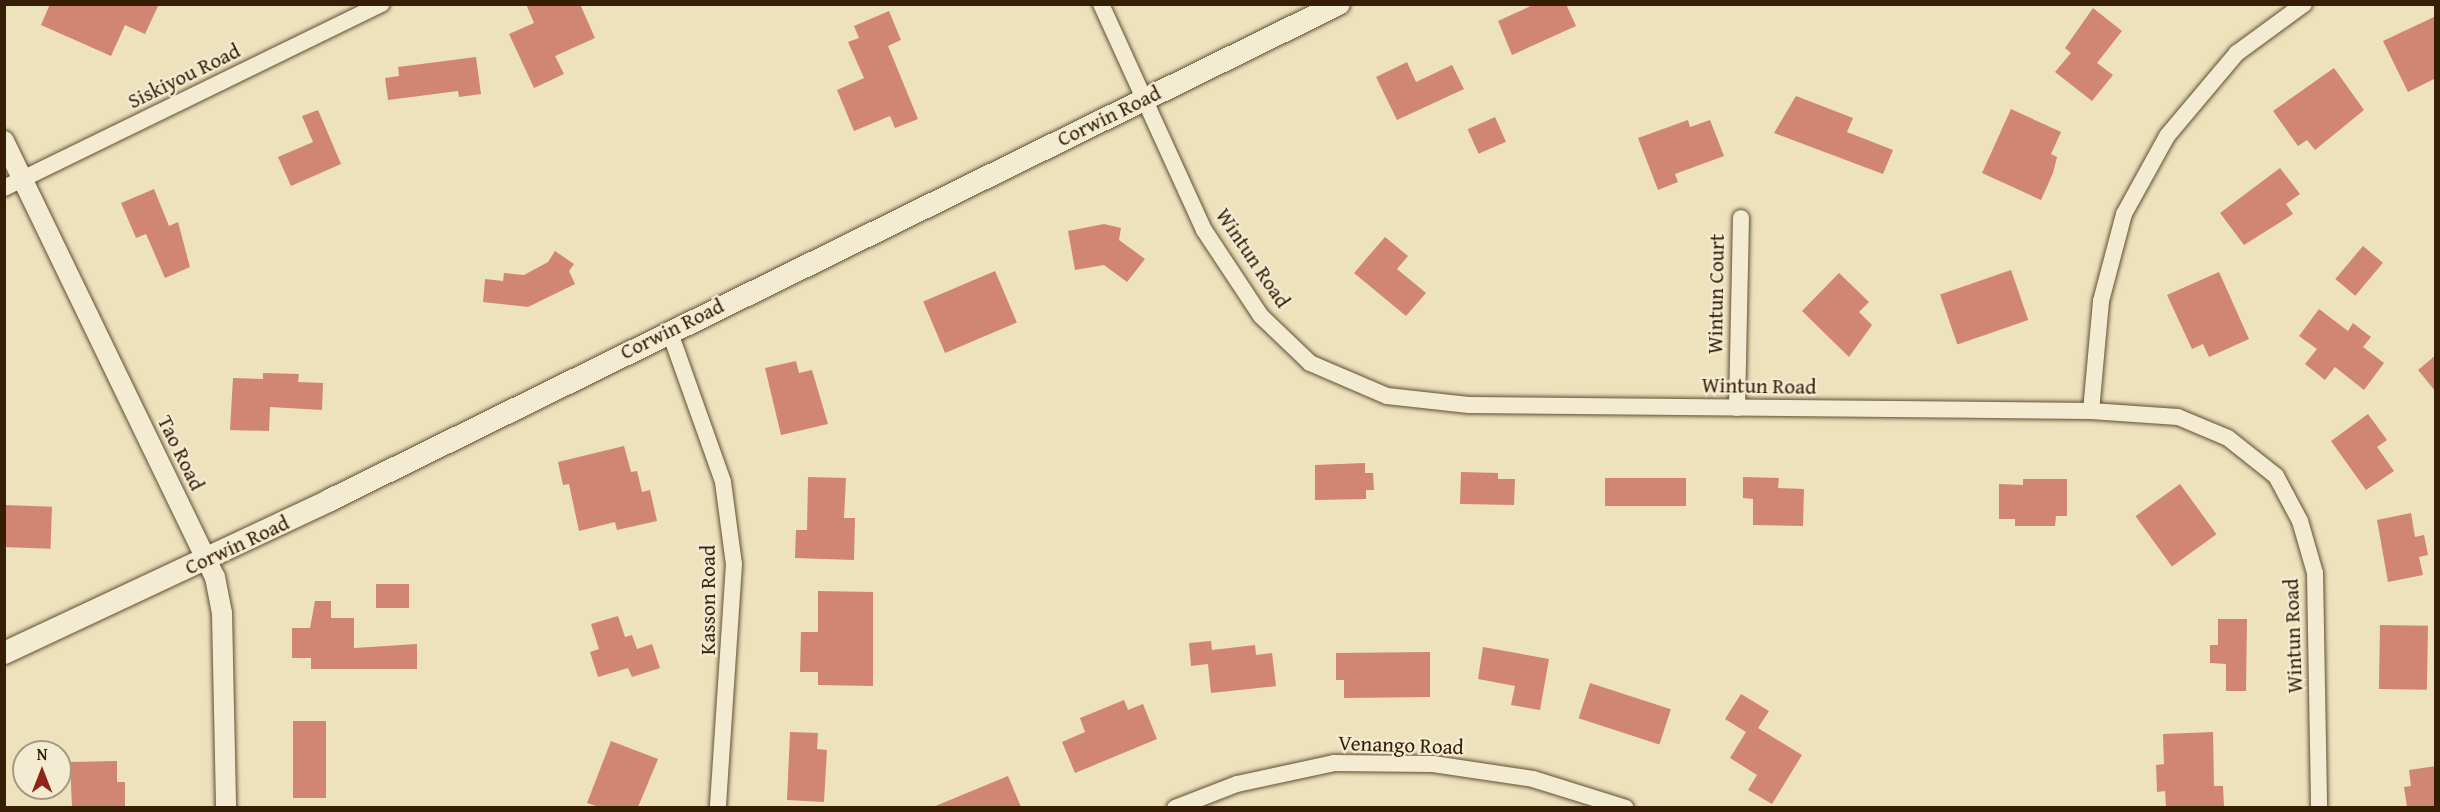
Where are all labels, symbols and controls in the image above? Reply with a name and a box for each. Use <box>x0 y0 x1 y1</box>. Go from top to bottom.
street label: Siskiyou Road <box>124 38 244 114</box>
street label: Corwin Road <box>1053 80 1165 152</box>
street label: Wintun Road <box>1210 203 1296 313</box>
street label: Wintun Court <box>1702 234 1730 354</box>
street label: Corwin Road <box>616 293 728 365</box>
street label: Wintun Road <box>1701 372 1817 400</box>
street label: Tao Road <box>152 411 210 495</box>
street label: Corwin Road <box>181 510 293 580</box>
street label: Kasson Road <box>695 545 721 655</box>
street label: Wintun Road <box>2278 578 2308 694</box>
street label: Venango Road <box>1338 730 1464 760</box>
north arrow <box>12 740 72 800</box>
text: N <box>37 742 47 766</box>

